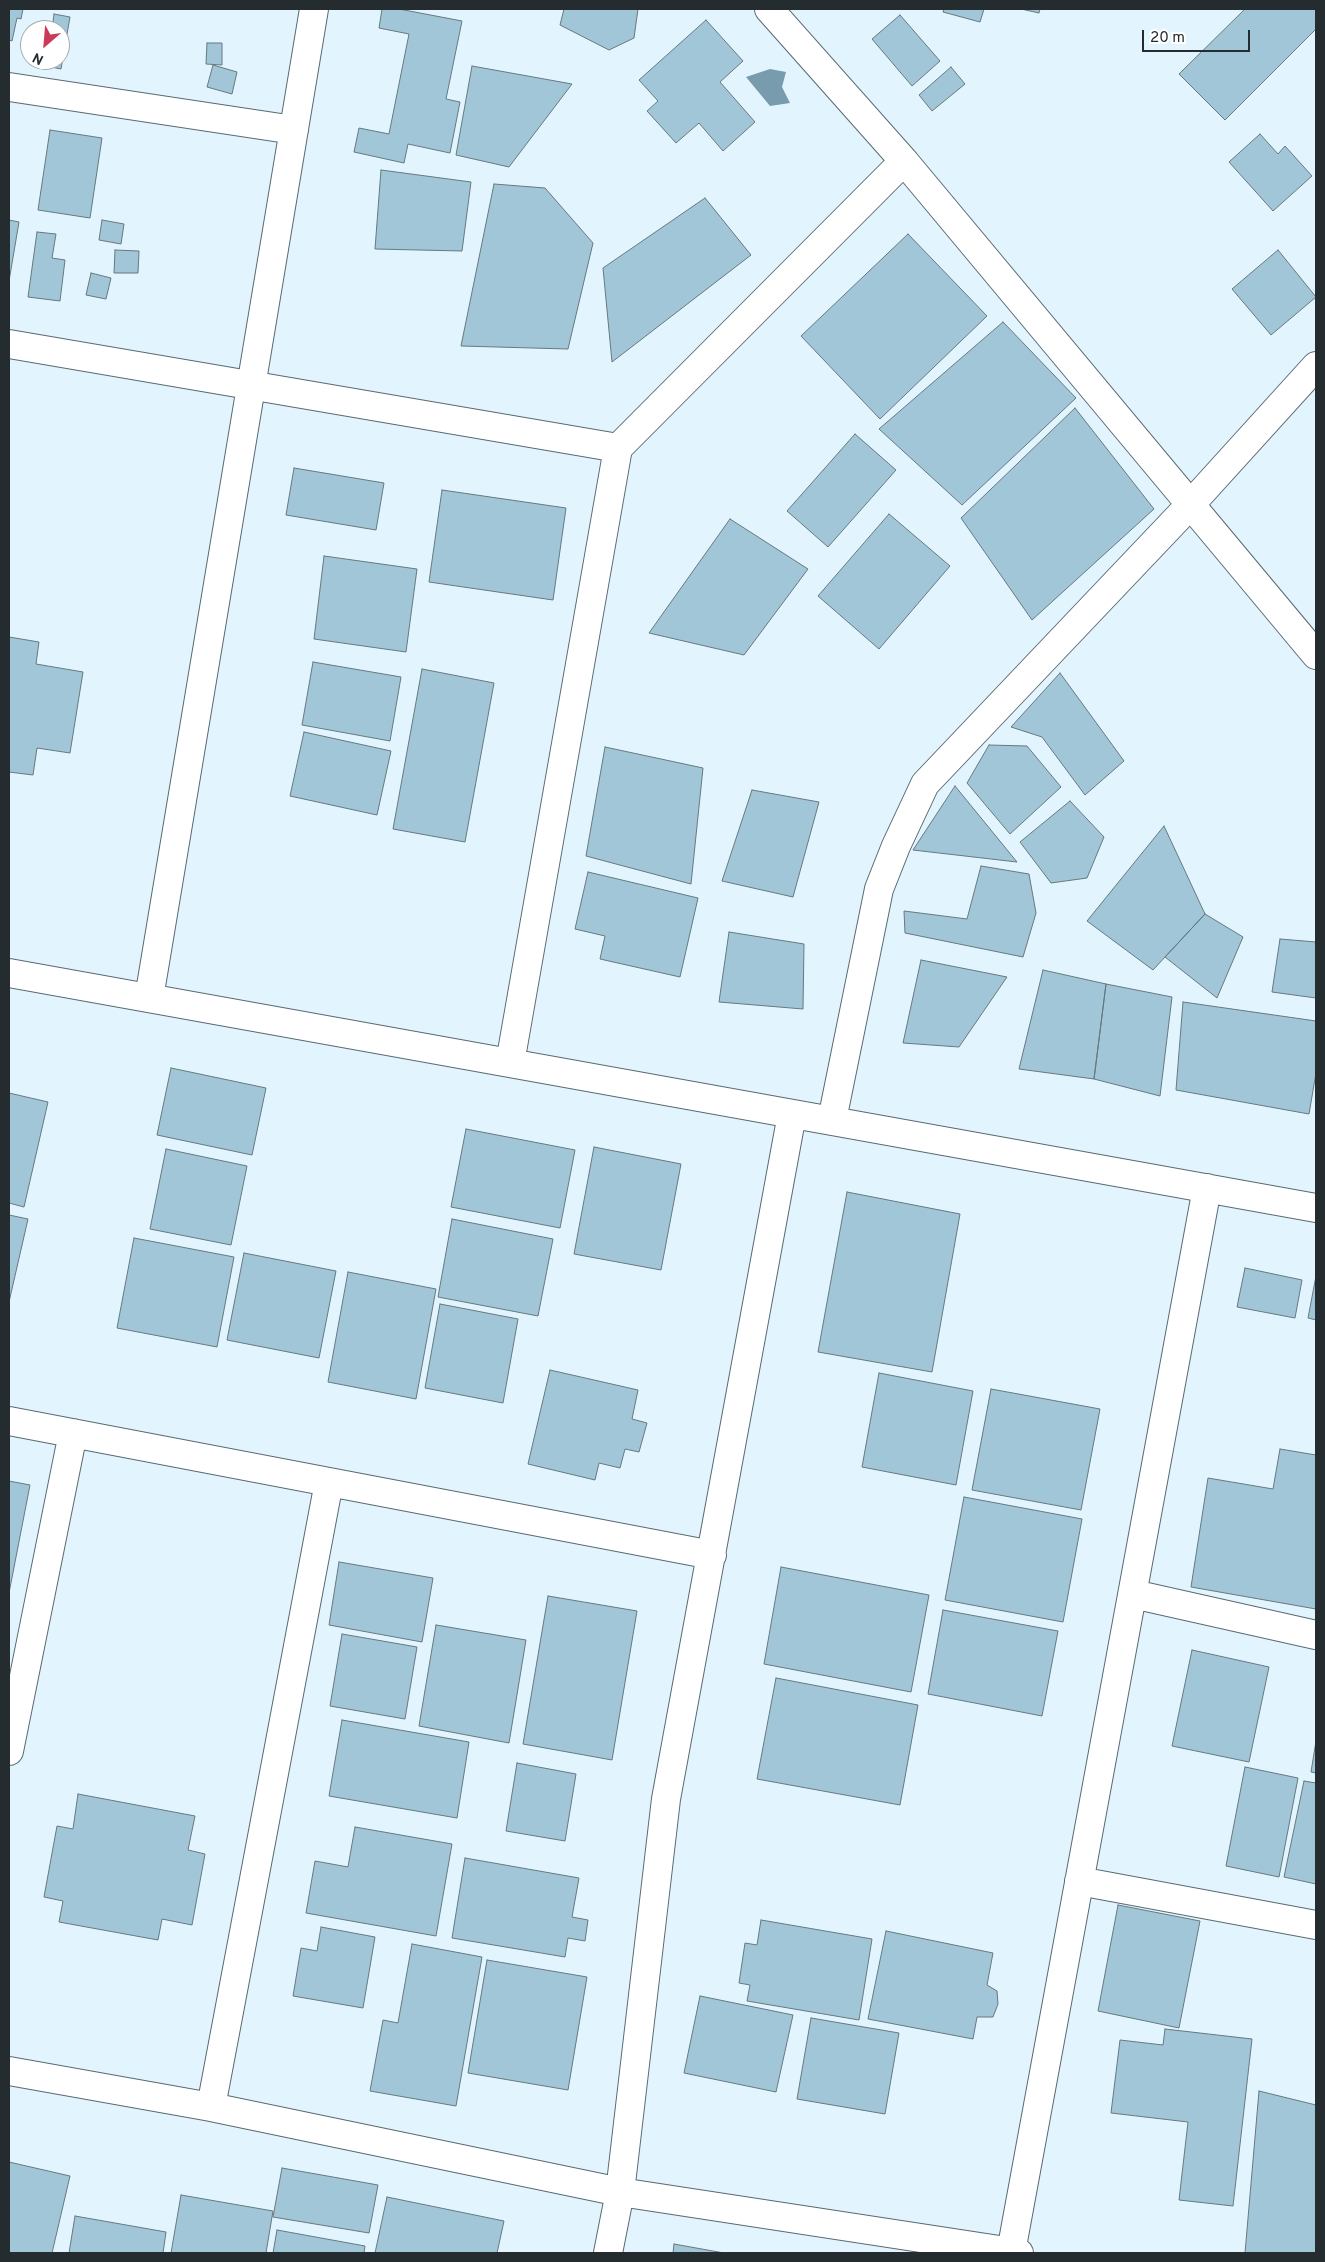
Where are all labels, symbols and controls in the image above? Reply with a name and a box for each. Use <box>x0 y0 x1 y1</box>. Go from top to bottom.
north arrow <box>20 20 70 70</box>
scale bar <box>1145 20 1252 52</box>
text: 20 m <box>1150 29 1185 48</box>
text: N <box>30 48 47 68</box>

